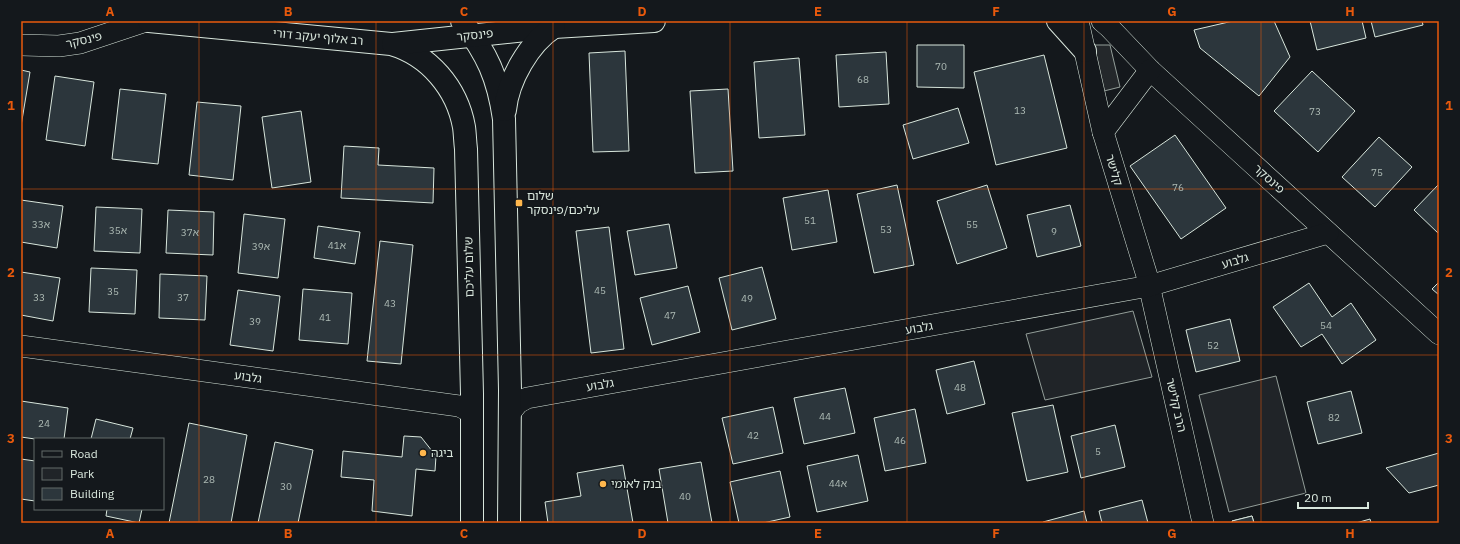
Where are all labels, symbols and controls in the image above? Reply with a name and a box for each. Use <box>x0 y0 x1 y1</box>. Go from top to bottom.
text: A <box>106 3 115 20</box>
text: B <box>284 3 293 20</box>
text: C <box>460 3 469 20</box>
text: D <box>637 3 647 20</box>
text: E <box>814 3 822 20</box>
text: F <box>992 3 1000 20</box>
text: G <box>1167 3 1177 20</box>
text: H <box>1345 3 1355 20</box>
street label: רב אלוף יעקב דורי <box>272 25 364 48</box>
street label: פינסקר <box>456 25 494 44</box>
street label: פינסקר <box>64 28 104 51</box>
house number: 70 <box>935 60 947 73</box>
house number: 68 <box>857 73 869 86</box>
text: 1 <box>7 97 15 114</box>
text: 1 <box>1445 97 1453 114</box>
house number: 13 <box>1014 104 1026 117</box>
house number: 73 <box>1309 105 1321 118</box>
street label: קלישר <box>1103 152 1127 188</box>
street label: פינסקר <box>1251 161 1288 197</box>
house number: 75 <box>1371 166 1383 179</box>
house number: 76 <box>1172 181 1184 194</box>
place label: שלום עליכם/פינסקר <box>527 188 600 217</box>
marker: שלום עליכם/פינסקר <box>514 198 524 208</box>
house number: 51 <box>804 214 816 227</box>
house number: 33א <box>32 218 50 231</box>
house number: 55 <box>966 218 978 231</box>
house number: 53 <box>880 223 892 236</box>
house number: 35א <box>109 224 127 237</box>
house number: 9 <box>1051 225 1057 238</box>
house number: 37א <box>181 226 199 239</box>
street label: שלום עליכם <box>460 236 477 298</box>
house number: 41א <box>328 239 346 252</box>
house number: 39א <box>252 240 270 253</box>
street label: גלבוע <box>1219 249 1251 272</box>
text: 2 <box>7 264 15 281</box>
text: 2 <box>1445 264 1453 281</box>
house number: 45 <box>594 284 606 297</box>
house number: 35 <box>107 285 119 298</box>
house number: 33 <box>33 291 45 304</box>
house number: 37 <box>177 291 189 304</box>
house number: 49 <box>741 292 753 305</box>
house number: 43 <box>384 297 396 310</box>
house number: 47 <box>664 309 676 322</box>
house number: 41 <box>319 311 331 324</box>
house number: 39 <box>249 315 261 328</box>
street label: גלבוע <box>904 318 934 337</box>
house number: 54 <box>1320 319 1332 332</box>
house number: 52 <box>1207 339 1219 352</box>
street label: גלבוע <box>233 367 263 386</box>
street label: גלבוע <box>585 375 615 394</box>
street label: הרב קלישר <box>1163 376 1190 434</box>
house number: 48 <box>954 381 966 394</box>
house number: 44 <box>819 410 831 423</box>
house number: 82 <box>1328 411 1340 424</box>
house number: 24 <box>38 417 50 430</box>
house number: 42 <box>747 429 759 442</box>
text: 3 <box>7 430 15 447</box>
text: 3 <box>1445 430 1453 447</box>
house number: 46 <box>894 434 906 447</box>
legend <box>34 438 164 510</box>
place label: ביגה <box>431 445 454 460</box>
house number: 5 <box>1095 445 1101 458</box>
text: Road <box>70 446 98 461</box>
marker: ביגה <box>418 448 428 458</box>
text: Park <box>70 466 95 481</box>
house number: 28 <box>203 473 215 486</box>
place label: בנק לאומי <box>611 476 662 491</box>
house number: 44א <box>829 477 847 490</box>
marker: בנק לאומי <box>598 479 608 489</box>
house number: 30 <box>280 480 292 493</box>
scale bar <box>1298 484 1368 510</box>
text: Building <box>70 486 115 501</box>
house number: 40 <box>679 490 691 503</box>
text: 20 m <box>1304 490 1332 505</box>
text: A <box>106 525 115 542</box>
text: B <box>284 525 293 542</box>
text: C <box>460 525 469 542</box>
text: D <box>637 525 647 542</box>
text: E <box>814 525 822 542</box>
text: F <box>992 525 1000 542</box>
text: G <box>1167 525 1177 542</box>
text: H <box>1345 525 1355 542</box>

